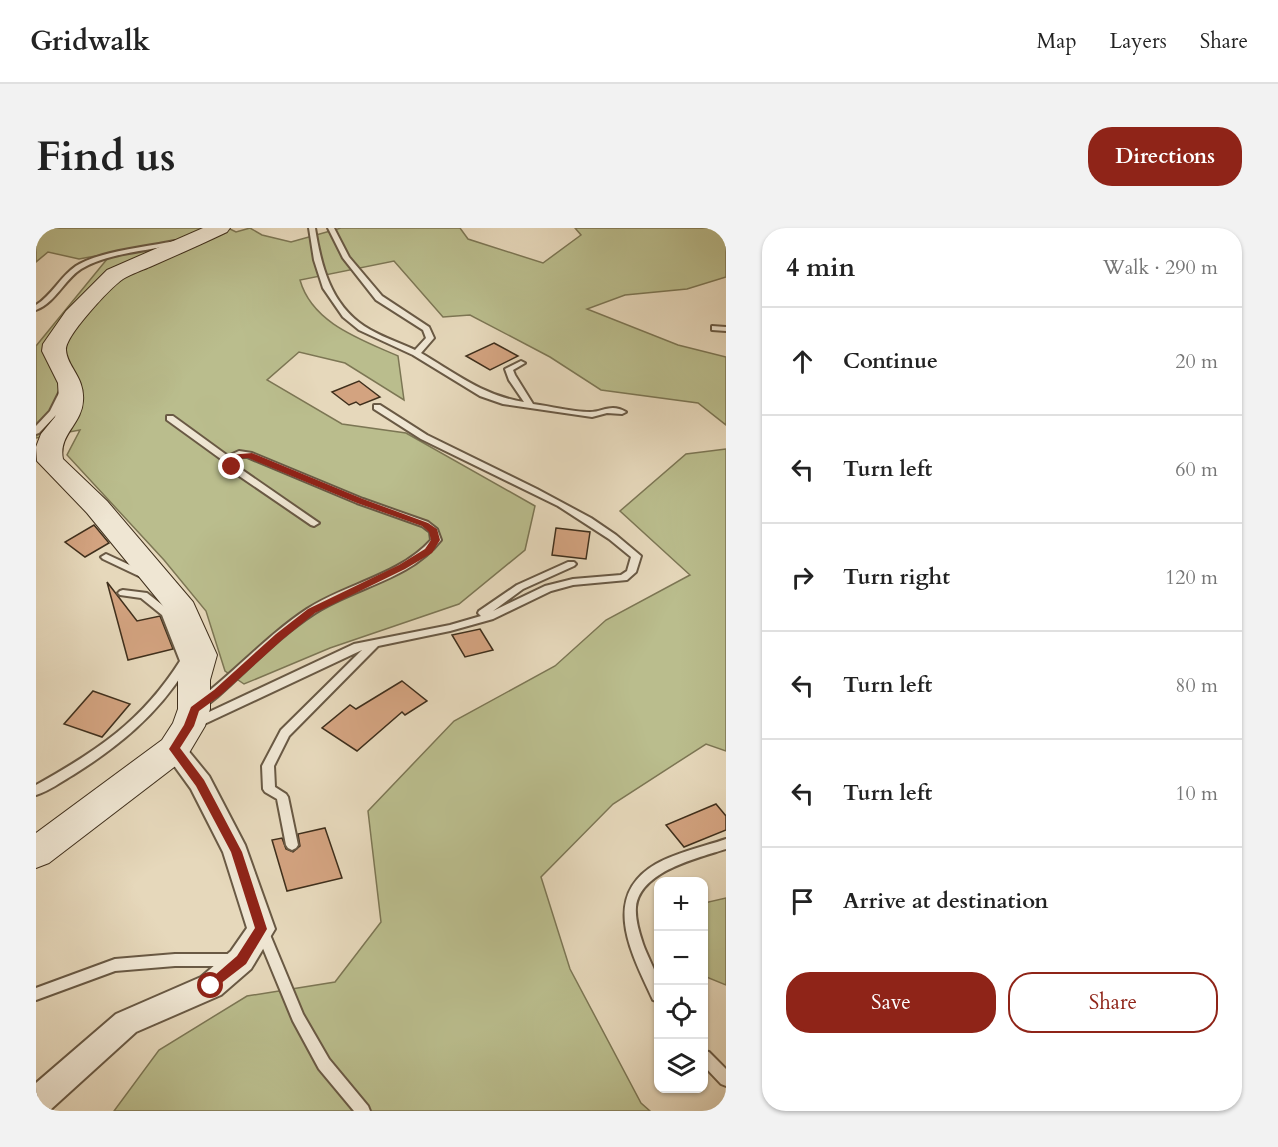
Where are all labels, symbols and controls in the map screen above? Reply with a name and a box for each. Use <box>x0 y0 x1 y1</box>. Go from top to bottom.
text: Gridwalk <box>30 22 150 60</box>
text: Map <box>1037 27 1077 56</box>
text: Layers <box>1110 27 1167 56</box>
text: Share <box>1200 27 1248 56</box>
button: Directions <box>1088 127 1242 186</box>
text: Find us <box>36 128 176 185</box>
text: 4 min <box>786 250 855 285</box>
text: Walk · 290 m <box>1103 254 1218 281</box>
icon: ahead <box>786 345 819 378</box>
text: Continue <box>843 346 938 376</box>
text: 20 m <box>1175 348 1218 375</box>
route end <box>218 453 244 479</box>
icon: left <box>786 453 819 486</box>
text: Turn left <box>843 454 932 484</box>
text: 60 m <box>1175 456 1218 483</box>
icon: right <box>786 561 819 594</box>
text: Turn right <box>843 562 950 592</box>
text: 120 m <box>1165 564 1218 591</box>
icon: left <box>786 669 819 702</box>
text: Turn left <box>843 670 932 700</box>
text: 80 m <box>1175 672 1218 699</box>
icon: left <box>786 777 819 810</box>
text: Turn left <box>843 778 932 808</box>
text: 10 m <box>1175 780 1218 807</box>
map controls <box>654 877 708 1093</box>
button: + <box>654 877 708 931</box>
icon: arrive <box>786 885 819 918</box>
text: Arrive at destination <box>843 886 1048 916</box>
button: − <box>654 931 708 985</box>
route start <box>197 972 223 998</box>
button: Save <box>786 972 996 1033</box>
button: Share <box>1008 972 1218 1033</box>
button: locate <box>654 985 708 1039</box>
button: layers <box>654 1039 708 1093</box>

